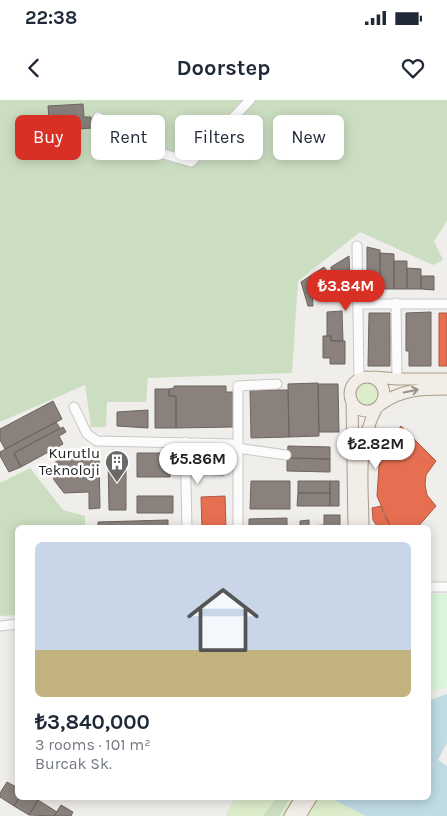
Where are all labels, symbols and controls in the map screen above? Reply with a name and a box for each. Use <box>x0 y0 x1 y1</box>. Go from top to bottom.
text: 22:38 <box>25 7 77 29</box>
icon: back <box>20 54 48 82</box>
icon: heart <box>399 54 427 82</box>
text: Doorstep <box>176 55 271 81</box>
chip: Buy <box>15 115 81 160</box>
chip: Rent <box>91 115 165 160</box>
chip: Filters <box>175 115 263 160</box>
chip: New <box>273 115 344 160</box>
pin: ₺3.84M <box>305 270 387 312</box>
text: ₺3.84M <box>318 276 374 295</box>
one-way arrow <box>403 386 419 395</box>
pin: ₺2.82M <box>335 428 417 470</box>
text: ₺2.82M <box>348 434 404 453</box>
pin: ₺5.86M <box>157 442 239 485</box>
place label: Kurutlu Teknoloji <box>39 444 100 479</box>
building icon: Kurutlu Teknoloji <box>104 449 130 483</box>
text: ₺5.86M <box>170 449 226 468</box>
icon: home <box>178 575 268 665</box>
text: ₺3,840,000 <box>35 710 150 734</box>
text: 3 rooms · 101 m² <box>35 735 151 754</box>
text: Burcak Sk. <box>35 754 112 773</box>

